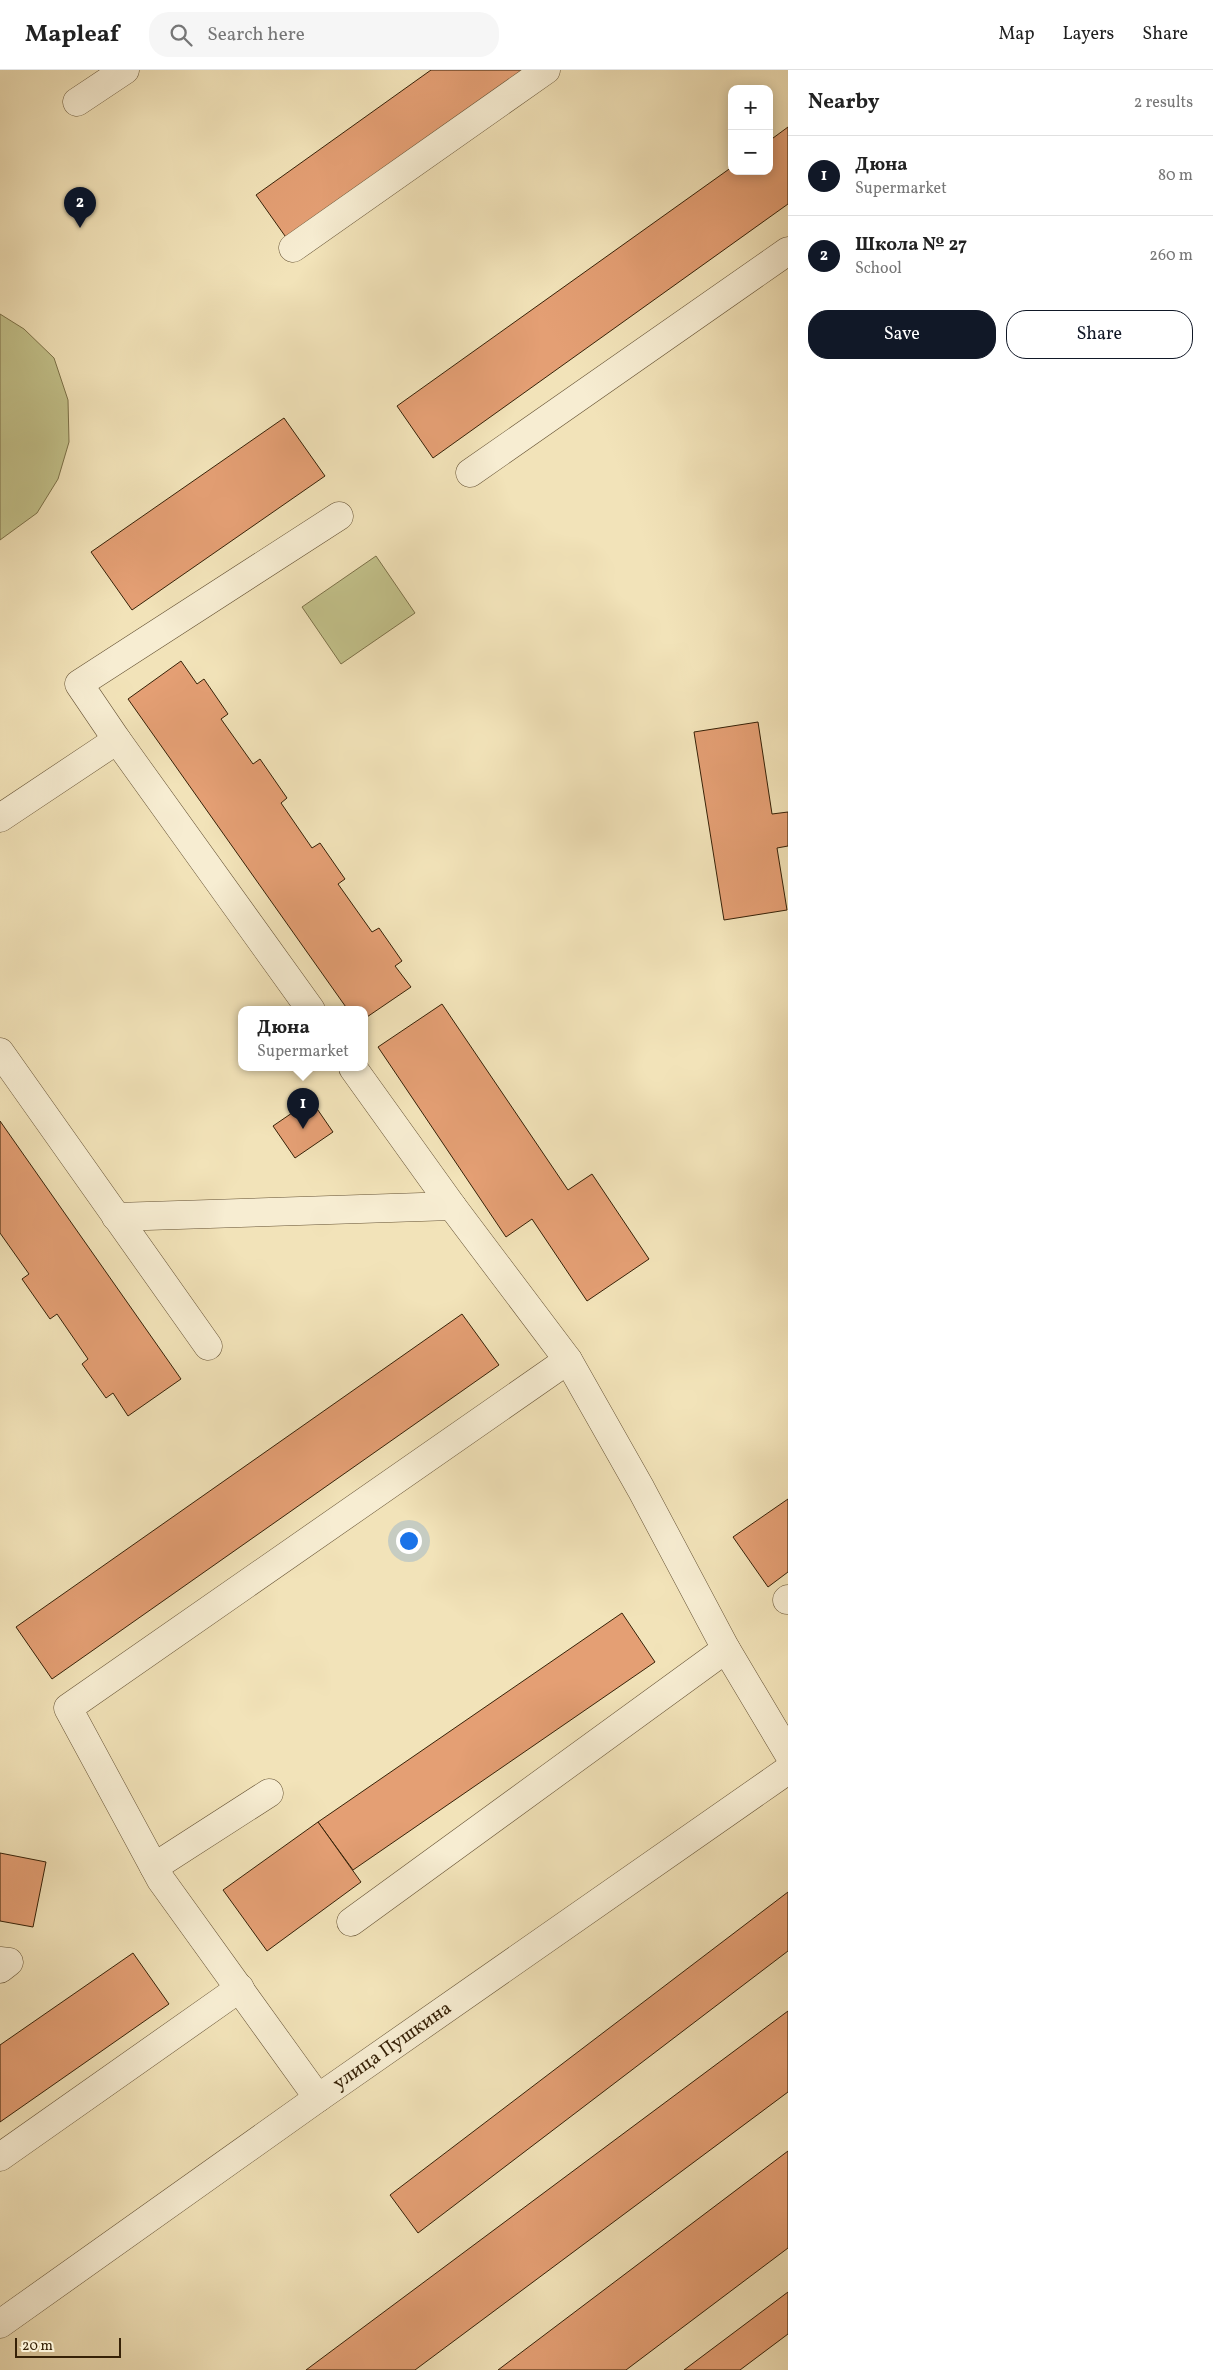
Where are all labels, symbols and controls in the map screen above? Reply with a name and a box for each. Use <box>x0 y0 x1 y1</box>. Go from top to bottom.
search box <box>149 12 499 57</box>
text: Mapleaf <box>25 18 119 52</box>
icon: search <box>167 21 195 49</box>
text: Search here <box>207 22 305 48</box>
text: Map <box>998 22 1034 47</box>
text: Layers <box>1062 22 1114 47</box>
text: Share <box>1142 22 1188 47</box>
map controls <box>728 85 773 175</box>
button: + <box>728 85 773 130</box>
text: Nearby <box>808 88 879 117</box>
text: 2 results <box>1134 92 1193 114</box>
button: − <box>728 130 773 175</box>
text: Дюна <box>855 152 908 178</box>
text: 1 <box>821 165 827 187</box>
text: 80 m <box>1158 165 1193 187</box>
text: Supermarket <box>855 178 947 200</box>
pin: 2 <box>64 187 96 228</box>
text: Школа № 27 <box>855 232 967 258</box>
text: 2 <box>820 245 828 267</box>
text: 260 m <box>1149 245 1193 267</box>
text: School <box>855 258 902 280</box>
button: Save <box>808 310 996 359</box>
button: Share <box>1006 310 1193 359</box>
popup <box>238 1006 368 1071</box>
text: Дюна <box>257 1015 310 1041</box>
text: Supermarket <box>257 1041 349 1063</box>
pin: 1 <box>287 1088 319 1129</box>
your location <box>396 1528 422 1554</box>
street label: улица Пушкина <box>328 1996 457 2096</box>
scale bar <box>15 2335 121 2358</box>
text: 20 m <box>22 2337 53 2356</box>

